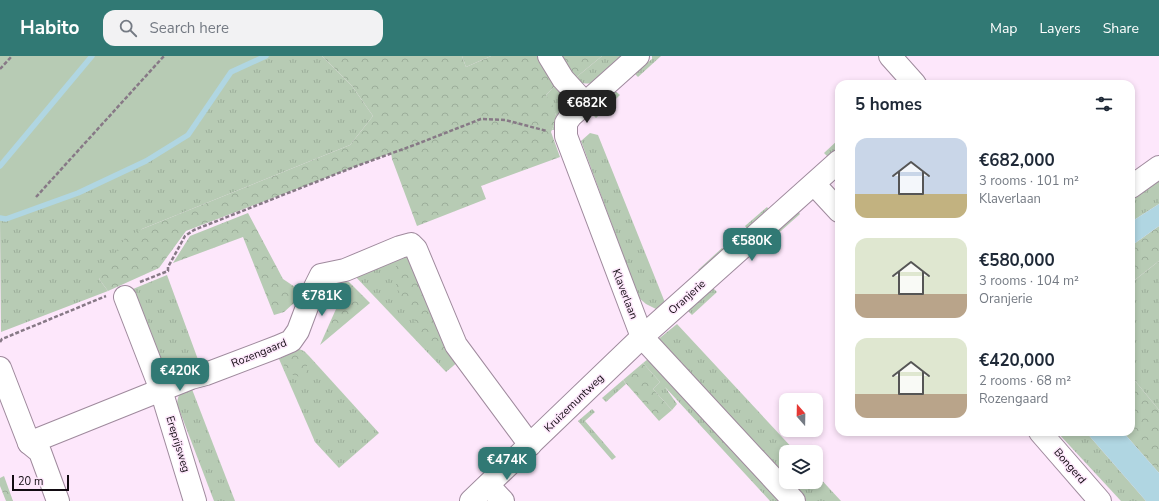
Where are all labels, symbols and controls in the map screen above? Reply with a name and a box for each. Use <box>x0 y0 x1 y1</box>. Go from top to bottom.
search box <box>103 10 383 46</box>
text: Habito <box>20 15 79 41</box>
icon: search <box>117 17 139 39</box>
text: Search here <box>149 18 229 38</box>
text: Map <box>990 19 1017 38</box>
text: Layers <box>1039 19 1081 38</box>
text: Share <box>1103 19 1139 38</box>
pin: €682K <box>559 90 615 124</box>
text: 5 homes <box>855 93 922 116</box>
icon: filters <box>1093 93 1115 115</box>
text: €682K <box>567 94 607 112</box>
text: €682,000 <box>979 149 1055 172</box>
icon: home <box>887 154 935 202</box>
text: 3 rooms · 101 m² <box>979 172 1079 190</box>
text: Klaverlaan <box>979 190 1041 208</box>
pin: €580K <box>724 228 780 262</box>
text: €580K <box>732 232 772 250</box>
text: €580,000 <box>979 249 1055 272</box>
icon: home <box>887 254 935 302</box>
street label: Klaverlaan <box>609 267 641 321</box>
text: 3 rooms · 104 m² <box>979 272 1079 290</box>
street label: Oranjerie <box>665 276 709 318</box>
pin: €781K <box>294 283 350 317</box>
text: €781K <box>302 287 342 305</box>
text: Oranjerie <box>979 290 1032 308</box>
street label: Rozengaard <box>229 335 289 371</box>
text: €420,000 <box>979 349 1055 372</box>
icon: home <box>887 354 935 402</box>
pin: €420K <box>152 358 208 392</box>
text: €420K <box>160 362 200 380</box>
street label: Kruizemuntweg <box>541 371 607 435</box>
text: 2 rooms · 68 m² <box>979 372 1071 390</box>
text: Rozengaard <box>979 390 1048 408</box>
north arrow <box>779 393 823 437</box>
map controls <box>779 393 823 489</box>
street label: Ereprijsweg <box>162 414 194 474</box>
button: layers <box>779 445 823 489</box>
street label: Bongerd <box>1050 445 1090 487</box>
pin: €474K <box>479 447 535 481</box>
text: €474K <box>487 451 527 469</box>
scale bar <box>12 473 69 492</box>
text: 20 m <box>18 474 43 489</box>

